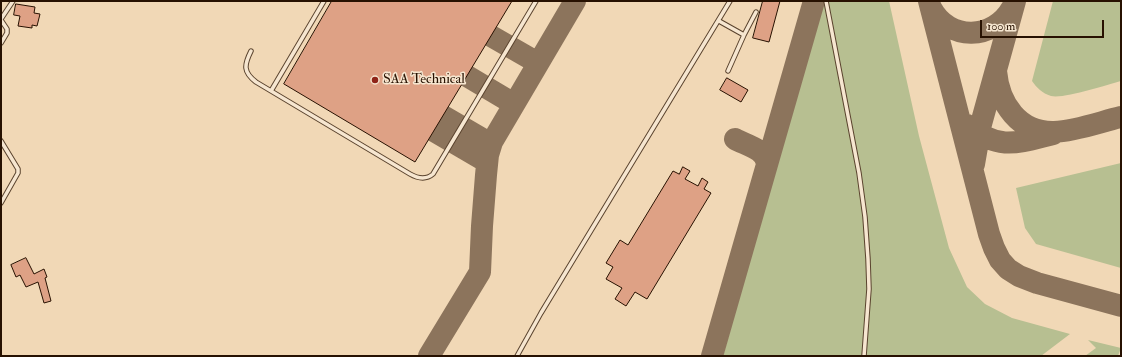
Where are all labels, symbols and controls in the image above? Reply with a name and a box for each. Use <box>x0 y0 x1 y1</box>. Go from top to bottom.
scale bar <box>982 12 1106 38</box>
text: 100 m <box>987 19 1015 34</box>
place label: SAA Technical <box>383 72 465 88</box>
marker: SAA Technical <box>370 75 380 85</box>

